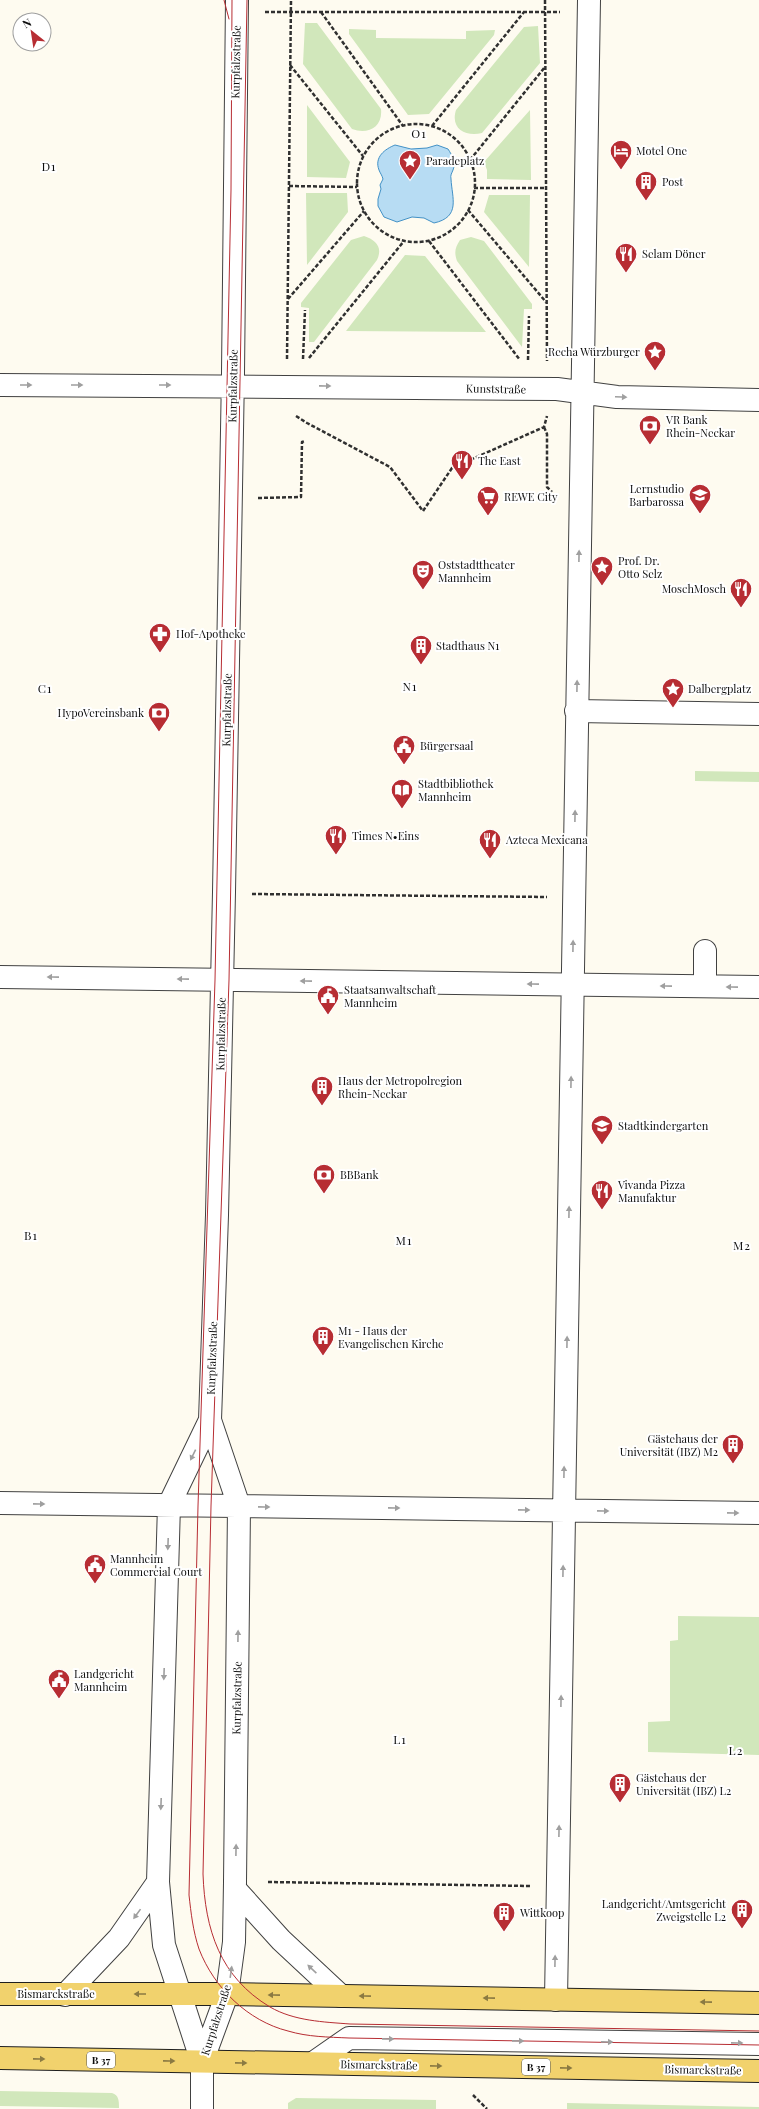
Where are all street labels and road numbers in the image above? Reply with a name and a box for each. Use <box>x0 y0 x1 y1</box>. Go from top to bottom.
street label: Kurpfalzstraße <box>227 25 244 99</box>
street label: Kurpfalzstraße <box>224 349 241 423</box>
street label: Kunststraße <box>466 380 527 397</box>
street label: Kurpfalzstraße <box>218 673 235 747</box>
street label: Kurpfalzstraße <box>212 997 229 1071</box>
street label: Kurpfalzstraße <box>203 1321 220 1395</box>
street label: Kurpfalzstraße <box>228 1661 245 1735</box>
street label: Kurpfalzstraße <box>197 1982 234 2057</box>
street label: Bismarckstraße <box>17 1986 95 2001</box>
road number: B 37 <box>87 2052 115 2068</box>
street label: Bismarckstraße <box>340 2056 418 2073</box>
road number: B 37 <box>522 2059 550 2075</box>
street label: Bismarckstraße <box>664 2061 742 2078</box>

